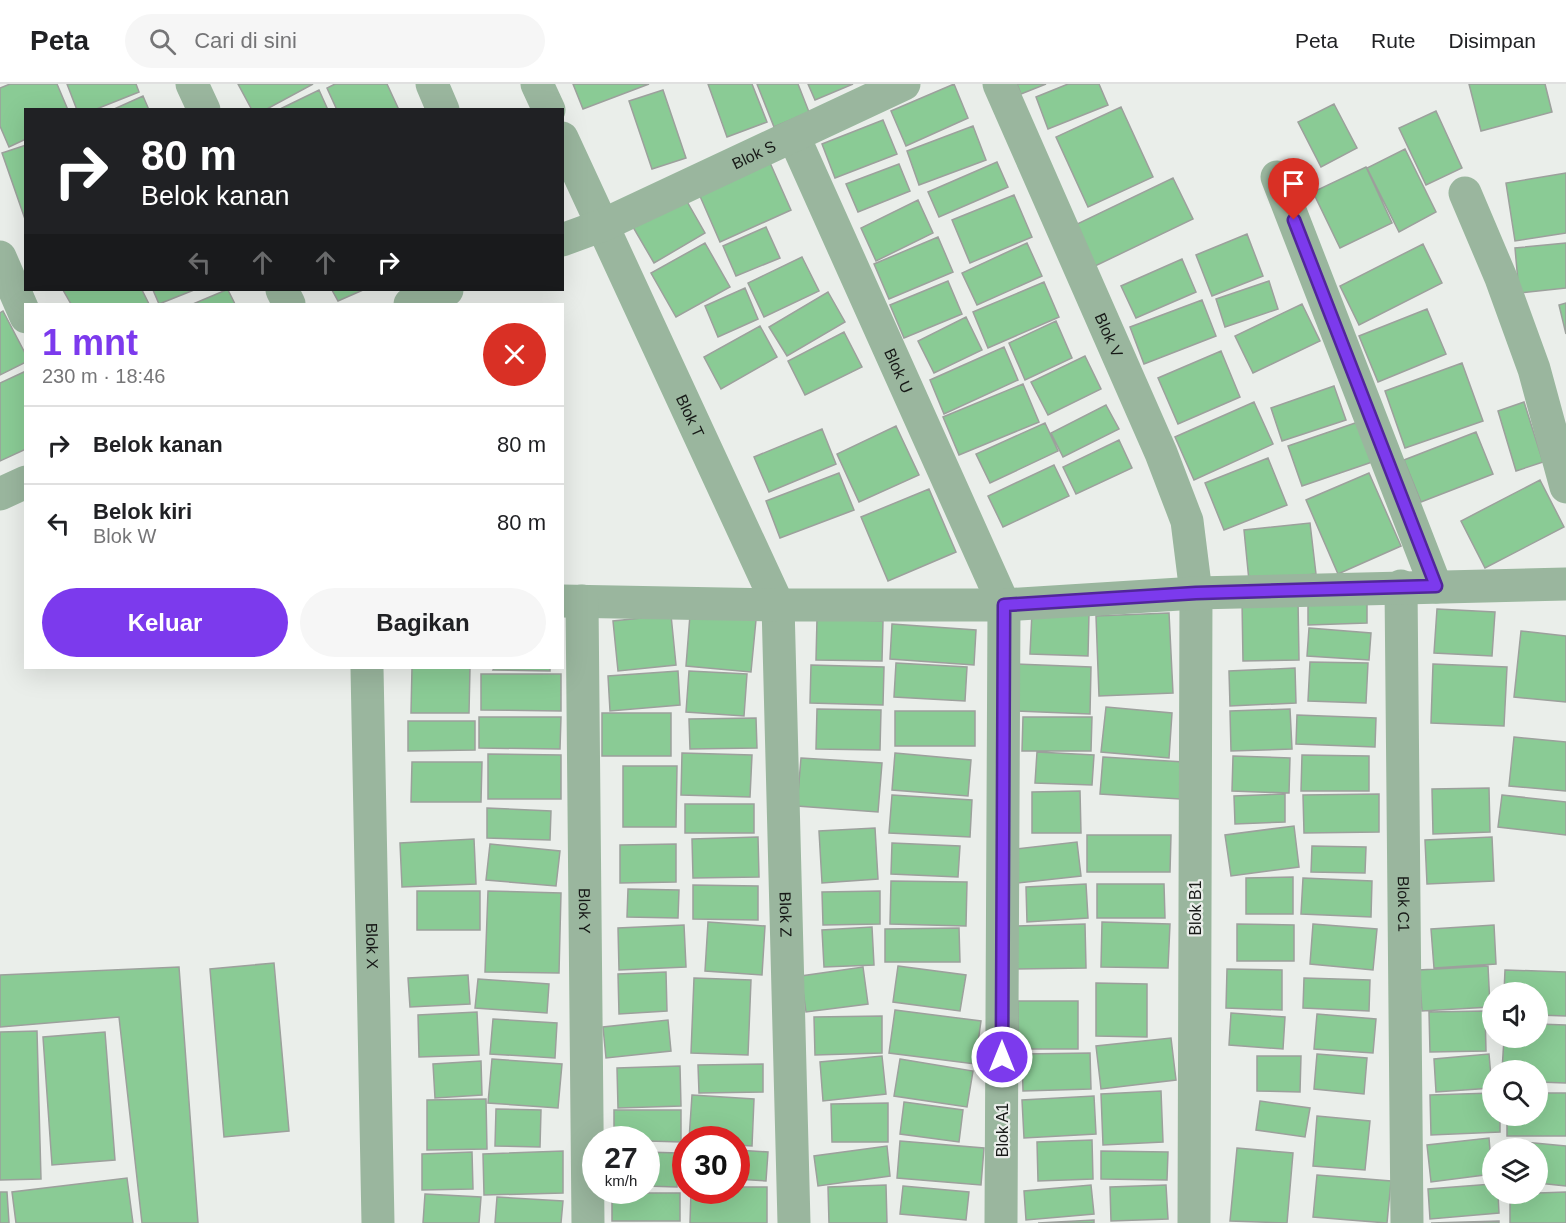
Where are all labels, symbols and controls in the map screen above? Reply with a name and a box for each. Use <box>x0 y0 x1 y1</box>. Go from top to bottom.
search box <box>125 14 545 68</box>
text: Peta <box>30 25 89 56</box>
icon: search <box>146 25 179 58</box>
text: Cari di sini <box>194 28 297 53</box>
text: Peta <box>1295 29 1338 52</box>
text: Rute <box>1371 29 1415 52</box>
text: Disimpan <box>1448 29 1536 52</box>
icon: right <box>42 132 120 210</box>
text: 80 m <box>141 132 237 179</box>
street label: Blok S <box>729 137 778 172</box>
pin <box>1268 158 1319 220</box>
icon: arrive <box>1277 167 1310 200</box>
text: Belok kanan <box>141 181 290 211</box>
icon: left <box>183 246 216 279</box>
icon: ahead <box>246 246 279 279</box>
icon: ahead <box>309 246 342 279</box>
icon: right <box>372 246 405 279</box>
street label: Blok V <box>1092 310 1126 360</box>
text: 1 mnt <box>42 322 138 363</box>
button: close <box>483 323 546 386</box>
street label: Blok U <box>881 346 916 396</box>
text: 230 m · 18:46 <box>42 365 165 387</box>
street label: Blok T <box>673 392 708 440</box>
icon: right <box>42 429 75 462</box>
text: Belok kanan <box>93 432 223 457</box>
text: 80 m <box>497 432 546 457</box>
text: Belok kiri <box>93 499 192 524</box>
icon: left <box>42 507 75 540</box>
text: 80 m <box>497 510 546 535</box>
text: Blok W <box>93 525 156 547</box>
button: Keluar <box>42 588 288 657</box>
button: Bagikan <box>300 588 546 657</box>
street label: Blok C1 <box>1395 876 1413 932</box>
street label: Blok B1 <box>1187 880 1204 936</box>
street label: Blok Y <box>576 888 594 934</box>
street label: Blok Z <box>777 891 795 937</box>
street label: Blok X <box>364 923 381 970</box>
map controls <box>1482 982 1548 1204</box>
button: sound <box>1482 982 1548 1048</box>
position arrow <box>970 1025 1034 1089</box>
button: search <box>1482 1060 1548 1126</box>
street label: Blok A1 <box>994 1103 1011 1157</box>
speed limit sign: 30 <box>672 1126 750 1204</box>
button: layers <box>1482 1138 1548 1204</box>
text: 27 <box>604 1141 638 1174</box>
text: km/h <box>605 1172 637 1189</box>

